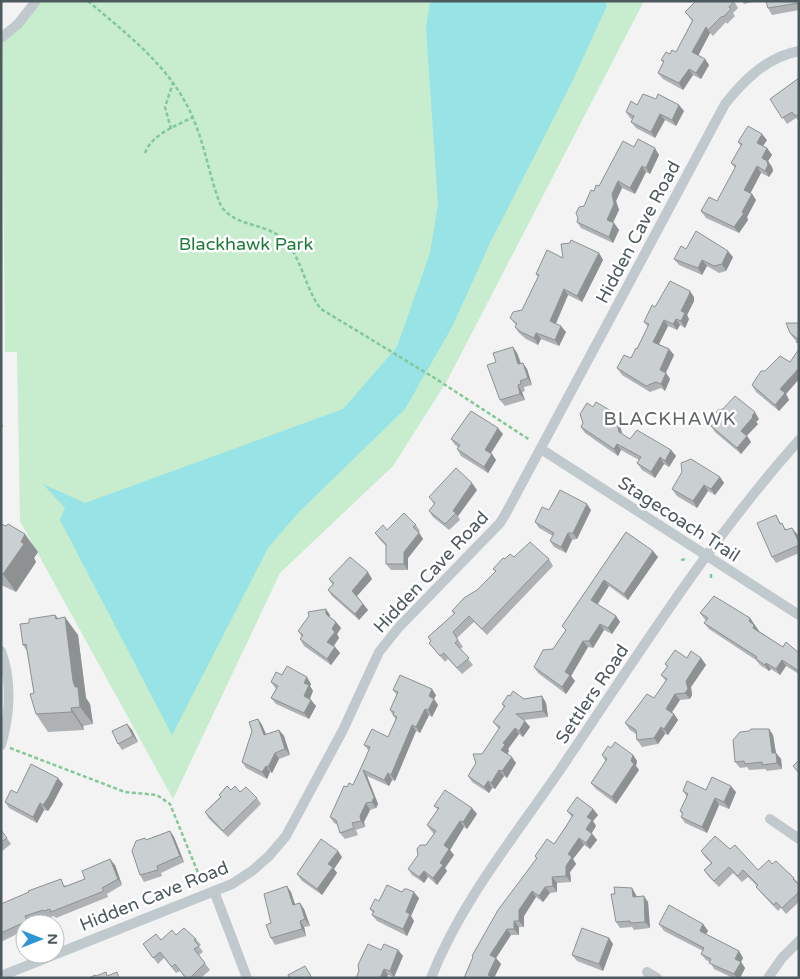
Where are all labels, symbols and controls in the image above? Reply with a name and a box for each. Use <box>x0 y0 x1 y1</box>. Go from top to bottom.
street label: Hidden Cave Road <box>591 157 685 307</box>
park label: Blackhawk Park <box>179 233 313 255</box>
district label: BLACKHAWK <box>603 408 737 430</box>
street label: Stagecoach Trail <box>614 471 744 567</box>
street label: Hidden Cave Road <box>369 507 493 637</box>
street label: Settlers Road <box>551 640 633 748</box>
street label: Hidden Cave Road <box>76 856 232 936</box>
north arrow <box>15 914 65 964</box>
text: N <box>44 933 61 945</box>

